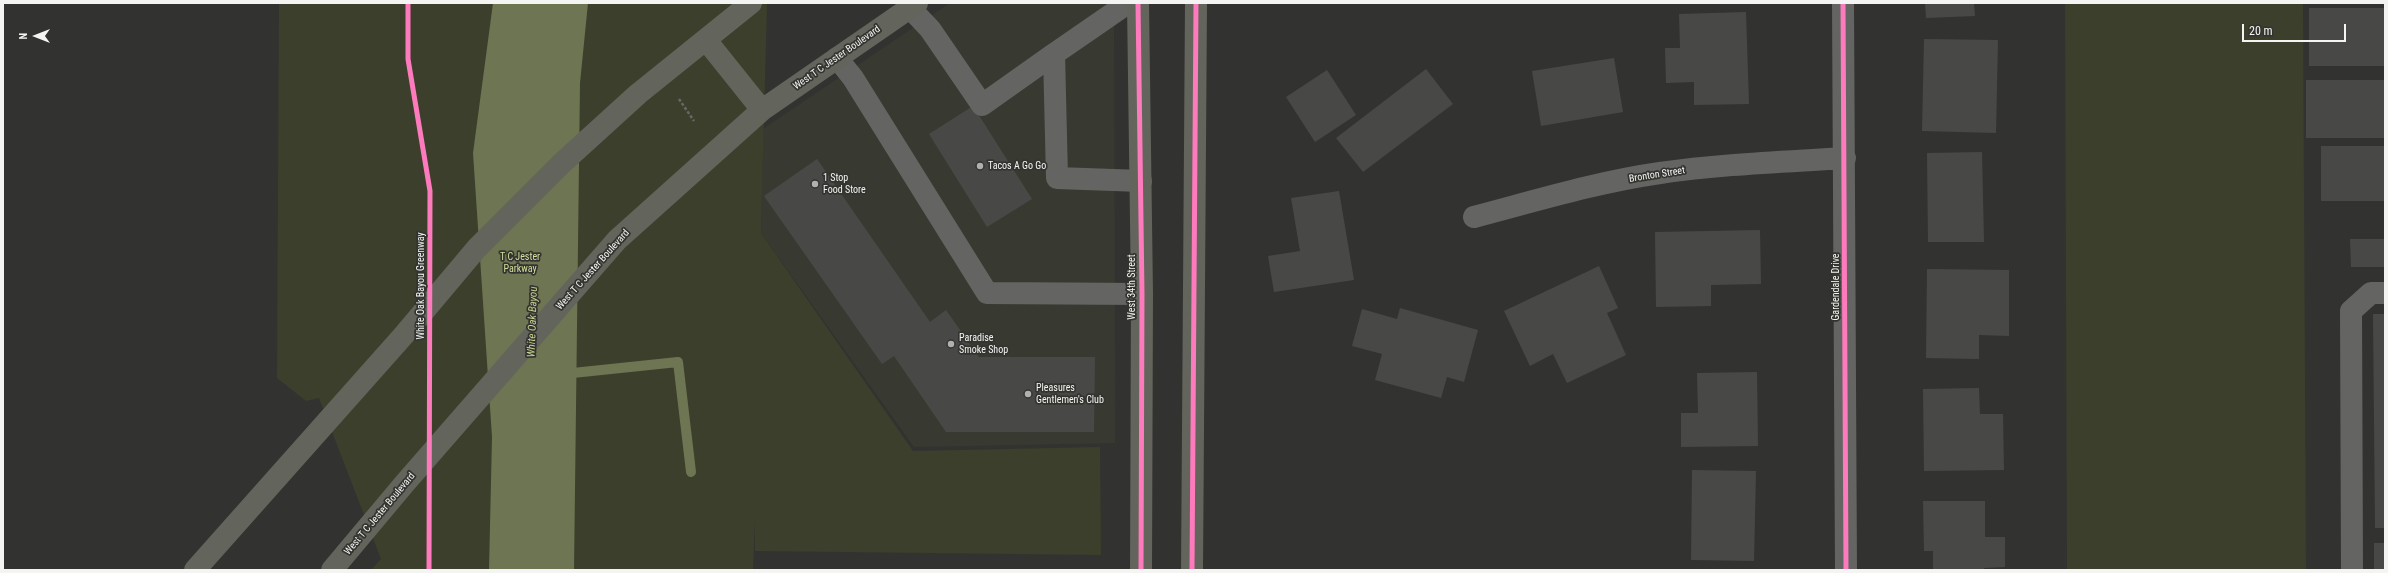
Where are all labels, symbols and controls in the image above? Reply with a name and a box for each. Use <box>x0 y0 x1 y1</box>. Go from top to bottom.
north arrow <box>16 16 56 56</box>
scale bar <box>2244 16 2348 42</box>
street label: West T C Jester Boulevard <box>791 23 883 93</box>
text: 20 m <box>2249 24 2273 38</box>
text: N <box>17 33 30 39</box>
place label: Tacos A Go Go <box>988 160 1046 172</box>
marker: Tacos A Go Go <box>975 161 985 171</box>
street label: Bronton Street <box>1628 165 1686 185</box>
place label: 1 Stop Food Store <box>823 172 866 196</box>
marker: 1 Stop Food Store <box>810 179 820 189</box>
street label: West T C Jester Boulevard <box>554 227 632 313</box>
street label: White Oak Bayou Greenway <box>415 232 427 340</box>
park label: T C Jester Parkway <box>500 251 540 274</box>
street label: Gardendale Drive <box>1830 253 1842 321</box>
street label: West 34th Street <box>1126 254 1138 320</box>
water label: White Oak Bayou <box>525 286 541 358</box>
place label: Paradise Smoke Shop <box>959 332 1008 356</box>
marker: Paradise Smoke Shop <box>946 339 956 349</box>
place label: Pleasures Gentlemen's Club <box>1036 382 1104 406</box>
marker: Pleasures Gentlemen's Club <box>1023 389 1033 399</box>
street label: West T C Jester Boulevard <box>342 470 418 558</box>

